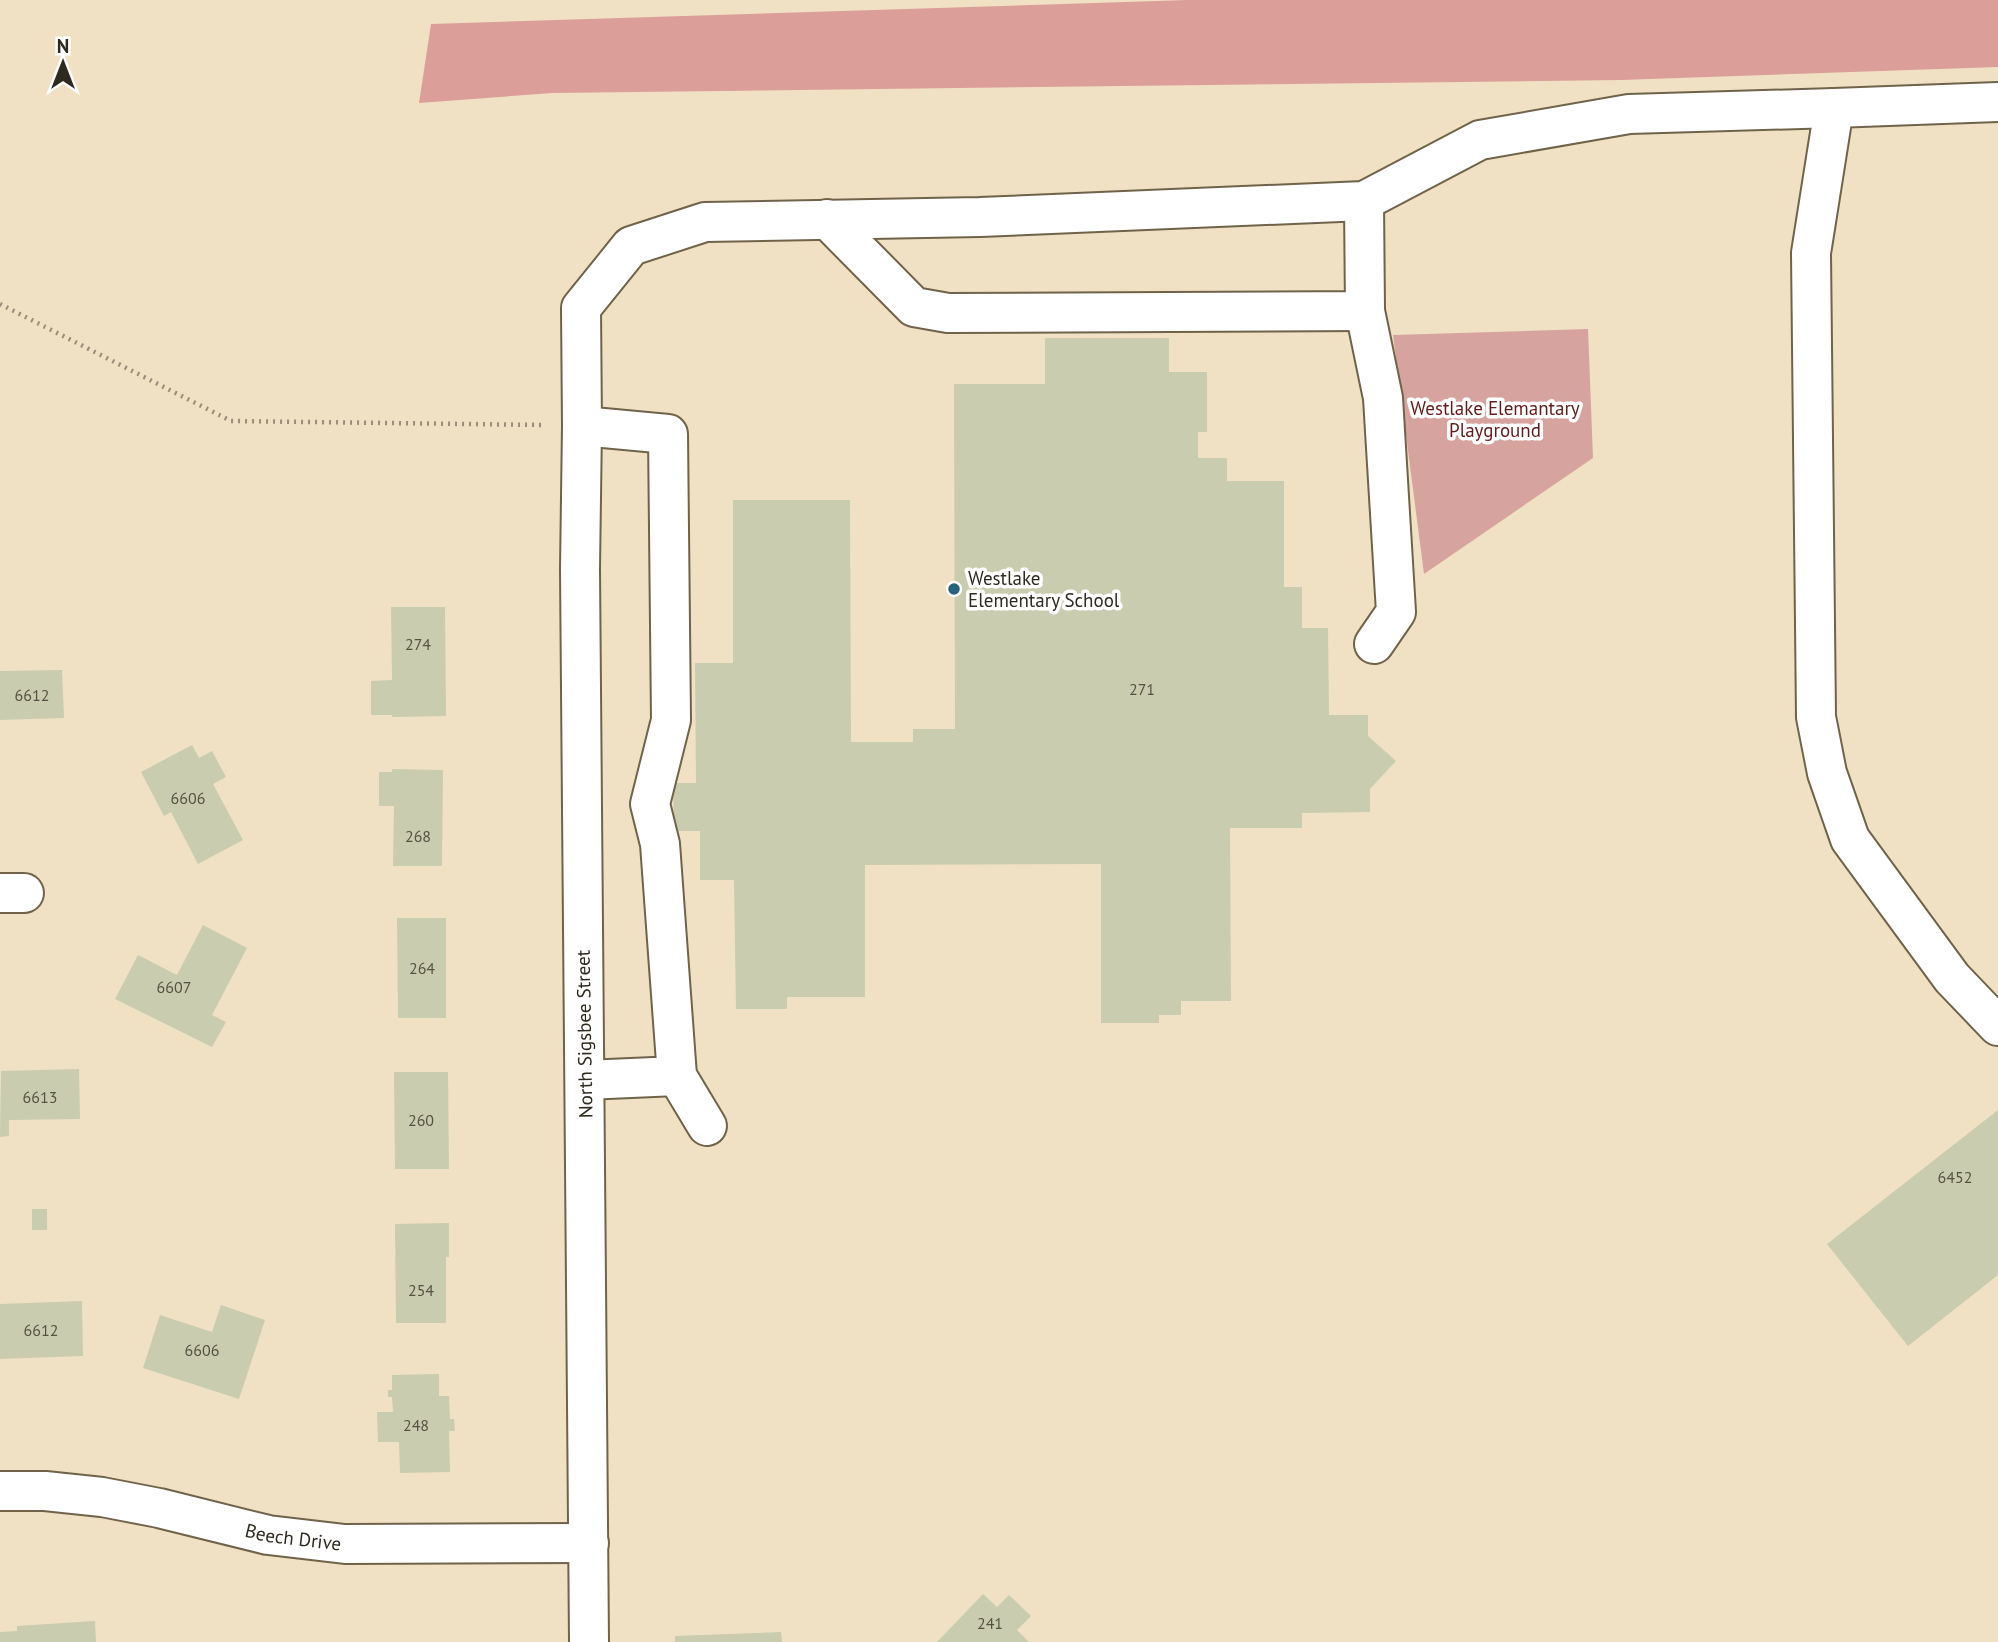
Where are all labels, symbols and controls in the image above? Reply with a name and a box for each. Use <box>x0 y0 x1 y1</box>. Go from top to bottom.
north arrow <box>28 28 98 98</box>
text: N <box>57 34 69 58</box>
park label: Westlake Elemantary Playground <box>1410 396 1580 442</box>
place label: Westlake Elementary School <box>968 566 1120 612</box>
marker: Westlake Elementary School <box>946 581 962 597</box>
house number: 274 <box>405 634 431 654</box>
house number: 271 <box>1129 679 1155 699</box>
house number: 6612 <box>15 685 49 705</box>
house number: 6606 <box>171 788 205 808</box>
house number: 268 <box>405 826 431 846</box>
street label: North Sigsbee Street <box>571 949 597 1118</box>
house number: 264 <box>409 958 435 978</box>
house number: 6607 <box>157 977 191 997</box>
house number: 6613 <box>23 1087 57 1107</box>
house number: 260 <box>408 1110 434 1130</box>
house number: 6452 <box>1938 1167 1972 1187</box>
house number: 254 <box>408 1280 434 1300</box>
house number: 6612 <box>24 1320 58 1340</box>
house number: 6606 <box>185 1340 219 1360</box>
house number: 248 <box>403 1415 429 1435</box>
street label: Beech Drive <box>243 1518 343 1555</box>
house number: 241 <box>977 1613 1003 1633</box>

